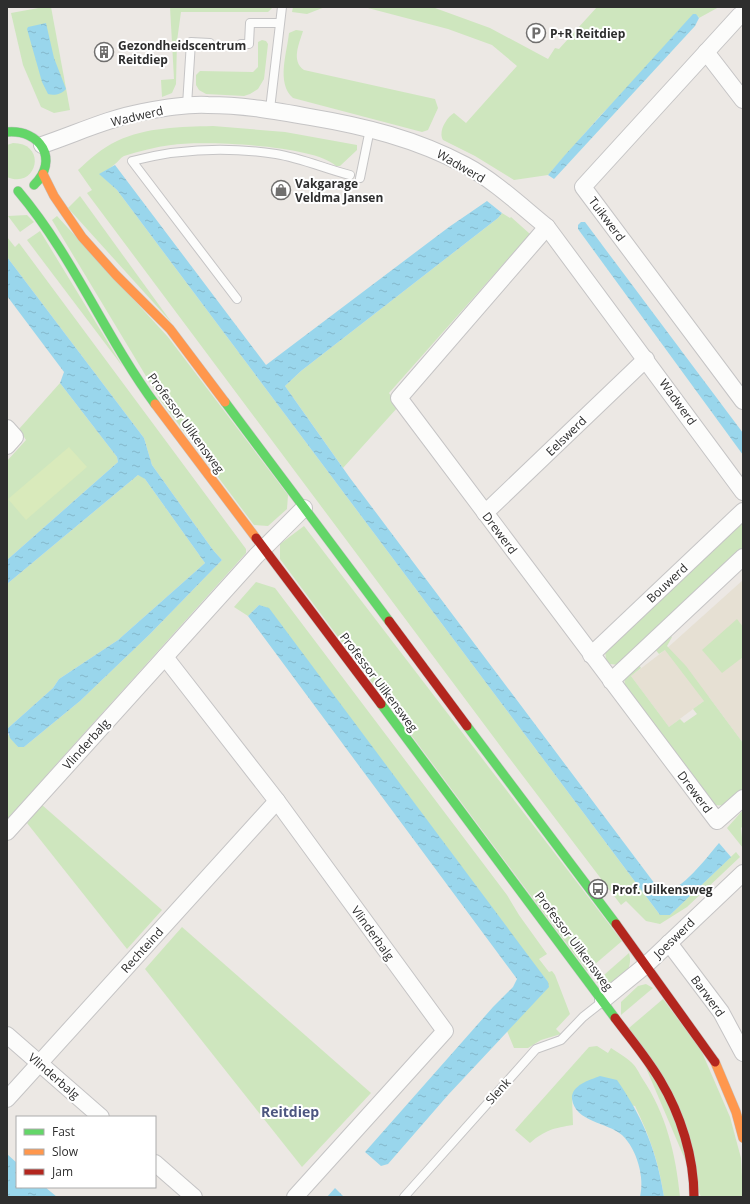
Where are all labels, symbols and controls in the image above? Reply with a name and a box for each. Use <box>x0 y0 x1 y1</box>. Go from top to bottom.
parking icon: P+R Reitdiep <box>525 22 547 44</box>
place label: P+R Reitdiep <box>550 25 626 42</box>
place label: Gezondheidscentrum Reitdiep <box>118 37 246 68</box>
building icon: Gezondheidscentrum Reitdiep <box>93 41 115 63</box>
street label: Wadwerd <box>109 102 165 130</box>
street label: Wadwerd <box>434 145 488 187</box>
place label: Vakgarage Veldma Jansen <box>295 175 383 206</box>
shop icon: Vakgarage Veldma Jansen <box>270 179 292 201</box>
street label: Tuikwerd <box>585 193 629 245</box>
street label: Professor Uilkensweg <box>144 369 229 477</box>
street label: Wadwerd <box>655 375 701 429</box>
street label: Eelswerd <box>542 412 590 460</box>
street label: Drewerd <box>479 508 521 558</box>
street label: Bouwerd <box>643 560 691 606</box>
street label: Professor Uilkensweg <box>336 629 422 736</box>
street label: Vlinderbalg <box>59 715 114 773</box>
street label: Drewerd <box>674 767 716 817</box>
bus stop icon: Prof. Uilkensweg <box>587 878 609 900</box>
place label: Prof. Uilkensweg <box>612 881 713 898</box>
street label: Professor Uilkensweg <box>531 888 617 995</box>
street label: Vlinderbalg <box>348 902 399 964</box>
street label: Joeswerd <box>649 914 698 963</box>
street label: Rechteind <box>117 924 167 976</box>
street label: Barwerd <box>687 972 729 1020</box>
street label: Vlinderbalg <box>25 1049 84 1103</box>
street label: Slenk <box>482 1074 515 1108</box>
district label: Reitdiep <box>261 1102 319 1121</box>
legend <box>16 1116 156 1188</box>
text: Fast <box>52 1123 75 1140</box>
text: Slow <box>52 1143 79 1160</box>
text: Jam <box>51 1163 73 1180</box>

